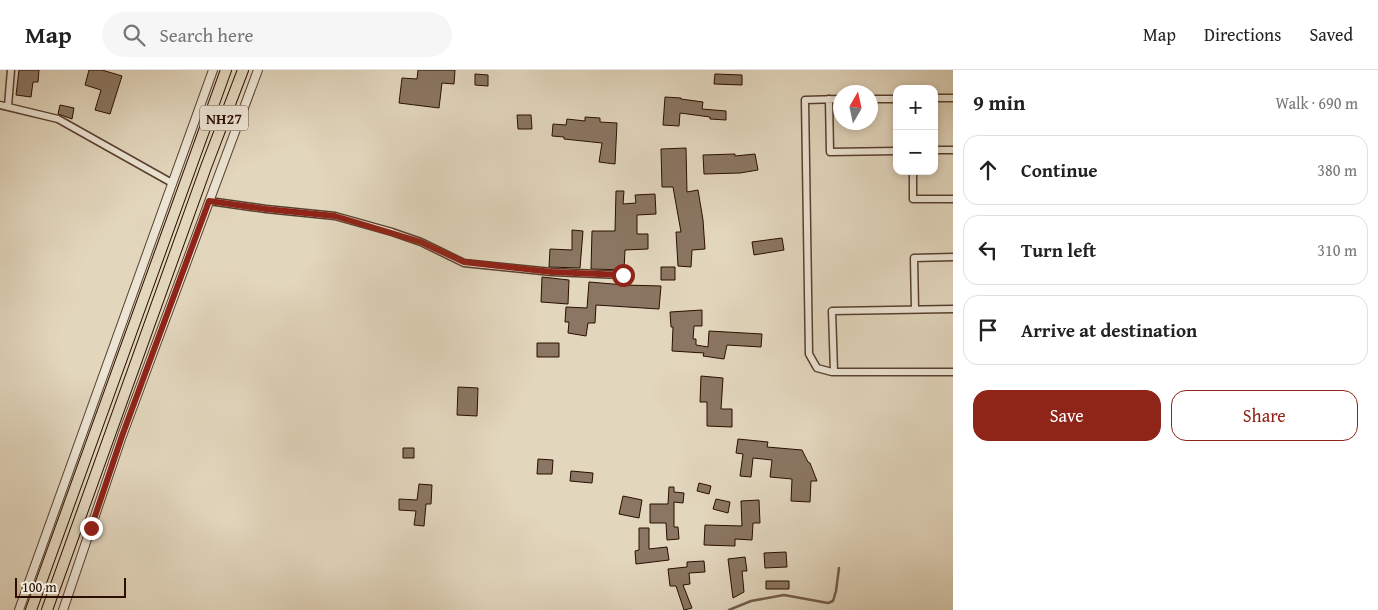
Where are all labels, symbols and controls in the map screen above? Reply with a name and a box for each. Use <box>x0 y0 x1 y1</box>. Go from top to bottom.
search box <box>102 12 452 57</box>
text: Map <box>25 17 72 52</box>
icon: search <box>120 21 148 49</box>
text: Search here <box>160 21 253 49</box>
text: Map <box>1143 21 1176 48</box>
text: Directions <box>1204 21 1281 48</box>
text: Saved <box>1309 21 1353 48</box>
north arrow <box>833 85 878 130</box>
map controls <box>893 85 938 175</box>
button: + <box>893 85 938 130</box>
text: 9 min <box>973 87 1025 118</box>
text: Walk · 690 m <box>1275 91 1358 115</box>
road number: NH27 <box>200 106 248 130</box>
button: − <box>893 130 938 175</box>
icon: ahead <box>974 156 1002 184</box>
text: Continue <box>1021 156 1098 184</box>
text: 380 m <box>1317 158 1357 182</box>
icon: left <box>974 236 1002 264</box>
text: Turn left <box>1021 236 1096 264</box>
text: 310 m <box>1317 238 1357 262</box>
route start <box>612 264 635 287</box>
icon: arrive <box>974 316 1002 344</box>
text: Arrive at destination <box>1021 316 1197 344</box>
button: Save <box>973 390 1161 441</box>
button: Share <box>1171 390 1358 441</box>
route end <box>80 517 103 540</box>
scale bar <box>15 575 126 598</box>
text: 100 m <box>22 577 57 597</box>

